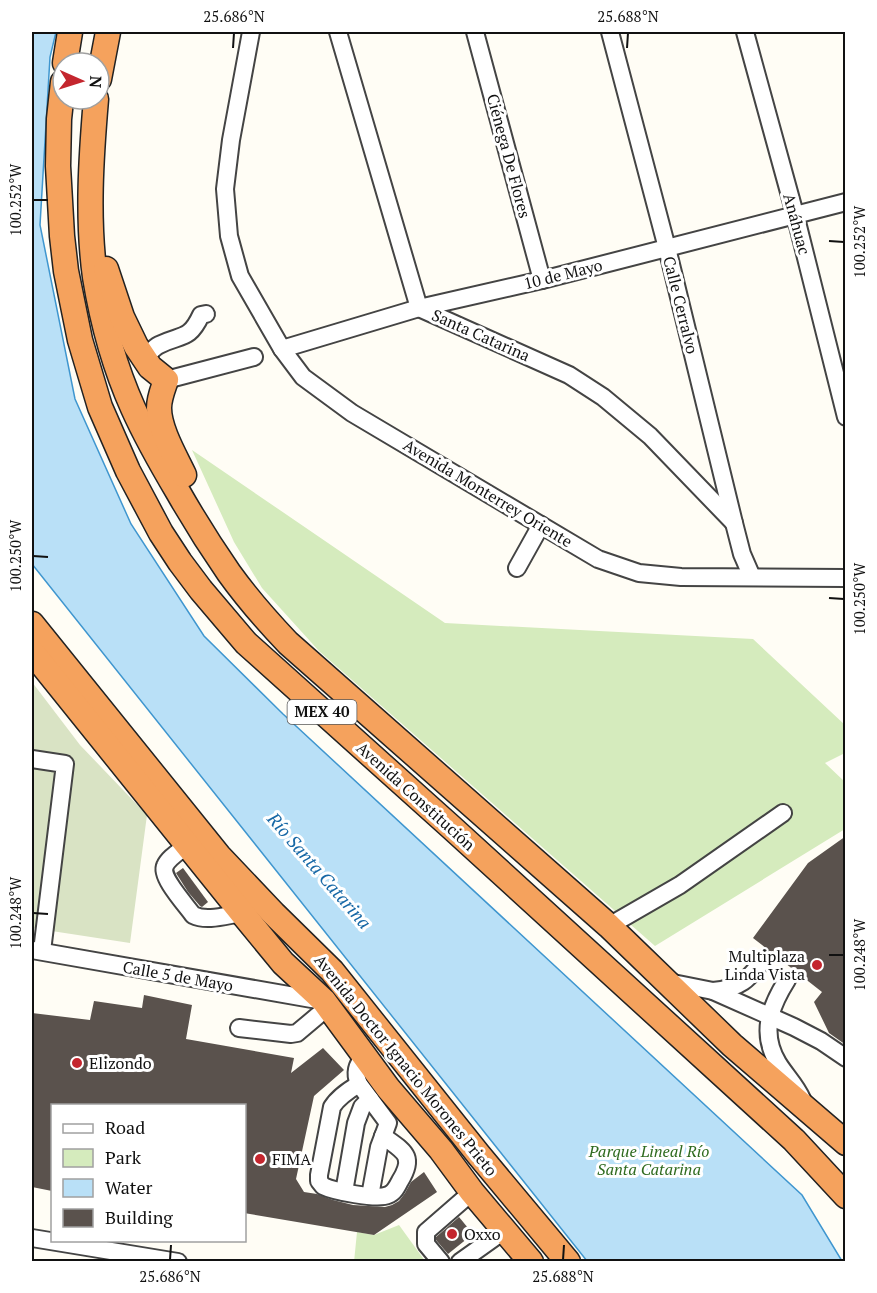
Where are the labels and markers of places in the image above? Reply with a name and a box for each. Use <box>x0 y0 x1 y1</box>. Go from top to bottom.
place label: Multiplaza Linda Vista <box>725 945 805 985</box>
marker: Multiplaza Linda Vista <box>810 958 824 972</box>
place label: Elizondo <box>89 1052 152 1074</box>
marker: Elizondo <box>70 1056 84 1070</box>
place label: FIMA <box>272 1148 311 1170</box>
marker: FIMA <box>253 1152 267 1166</box>
place label: Oxxo <box>464 1223 501 1245</box>
marker: Oxxo <box>445 1227 459 1241</box>

